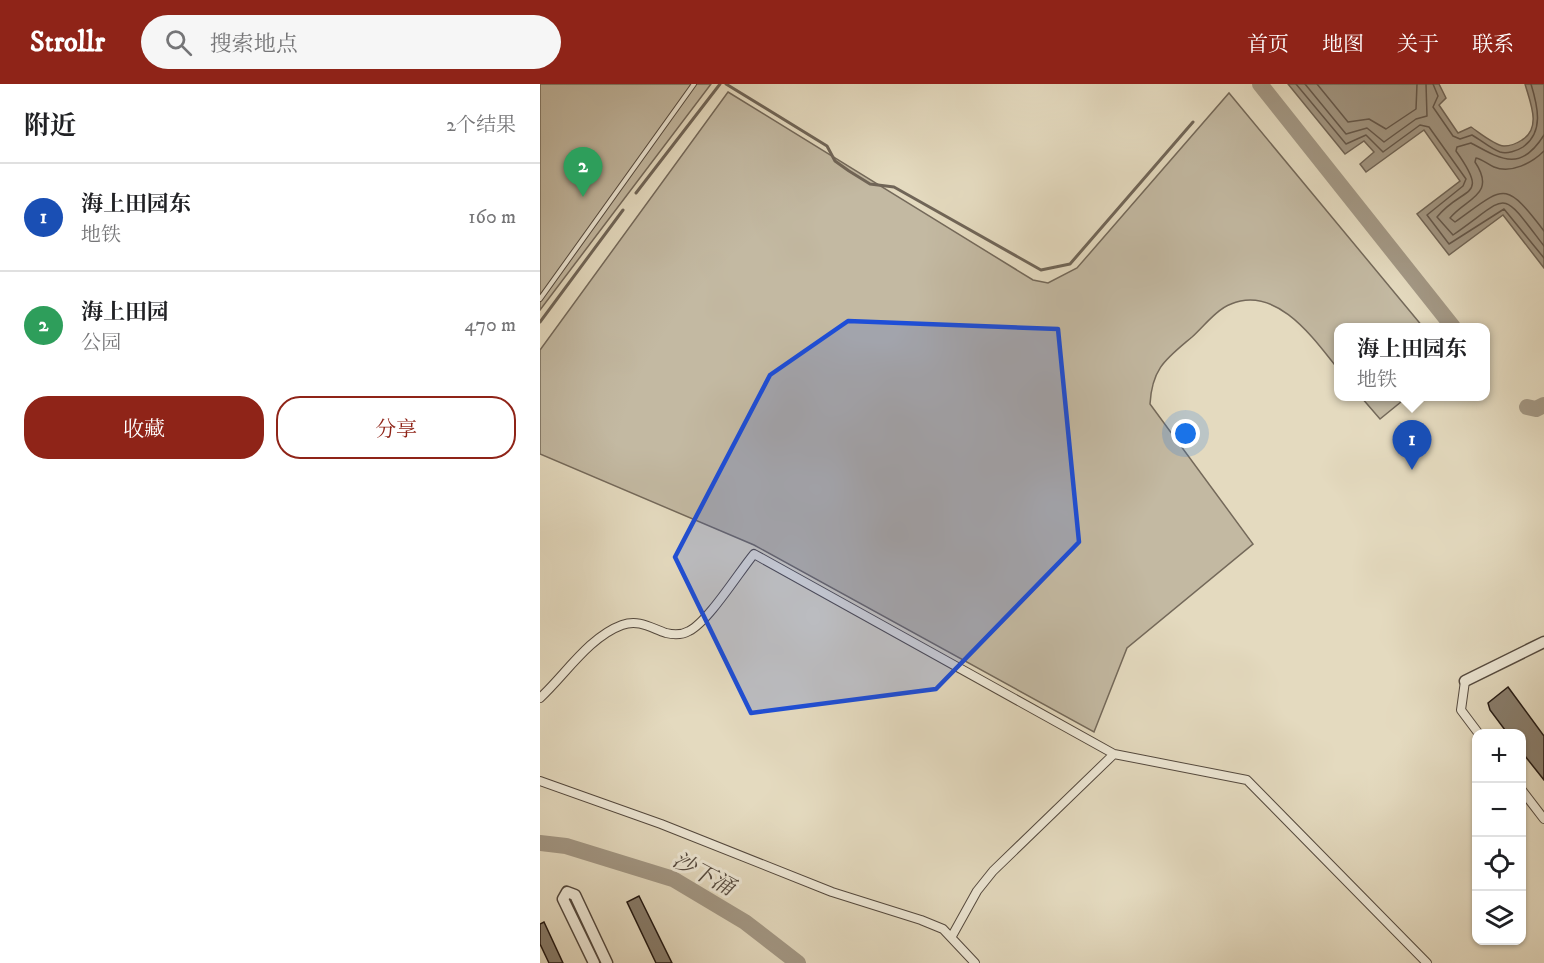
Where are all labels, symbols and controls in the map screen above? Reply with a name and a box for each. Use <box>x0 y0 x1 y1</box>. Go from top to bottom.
search box <box>141 15 561 69</box>
text: Strollr <box>30 25 105 60</box>
icon: search <box>162 26 195 59</box>
text: 搜索地点 <box>210 31 298 58</box>
text: 首页 <box>1247 32 1289 58</box>
text: 地图 <box>1322 32 1364 58</box>
text: 关于 <box>1397 32 1439 58</box>
text: 联系 <box>1472 32 1514 58</box>
text: 附近 <box>24 110 76 143</box>
text: 2个结果 <box>446 113 516 138</box>
pin: 2 <box>564 147 603 197</box>
text: 海上田园东 <box>81 191 191 218</box>
text: 1 <box>40 205 47 230</box>
text: 160 m <box>468 205 516 230</box>
text: 地铁 <box>81 223 121 248</box>
text: 海上田园 <box>81 299 169 326</box>
text: 2 <box>39 313 48 338</box>
text: 470 m <box>465 313 516 338</box>
popup <box>1334 323 1490 401</box>
text: 公园 <box>81 331 121 356</box>
text: 海上田园东 <box>1357 336 1467 363</box>
text: 地铁 <box>1357 368 1397 393</box>
button: 收藏 <box>24 396 264 459</box>
button: 分享 <box>276 396 516 459</box>
your location <box>1171 419 1200 448</box>
pin: 1 <box>1392 420 1432 470</box>
map controls <box>1472 729 1526 945</box>
button: + <box>1472 729 1526 783</box>
button: − <box>1472 783 1526 837</box>
button: locate <box>1472 837 1526 891</box>
water label: 沙下涌 <box>668 847 741 903</box>
button: layers <box>1472 891 1526 945</box>

